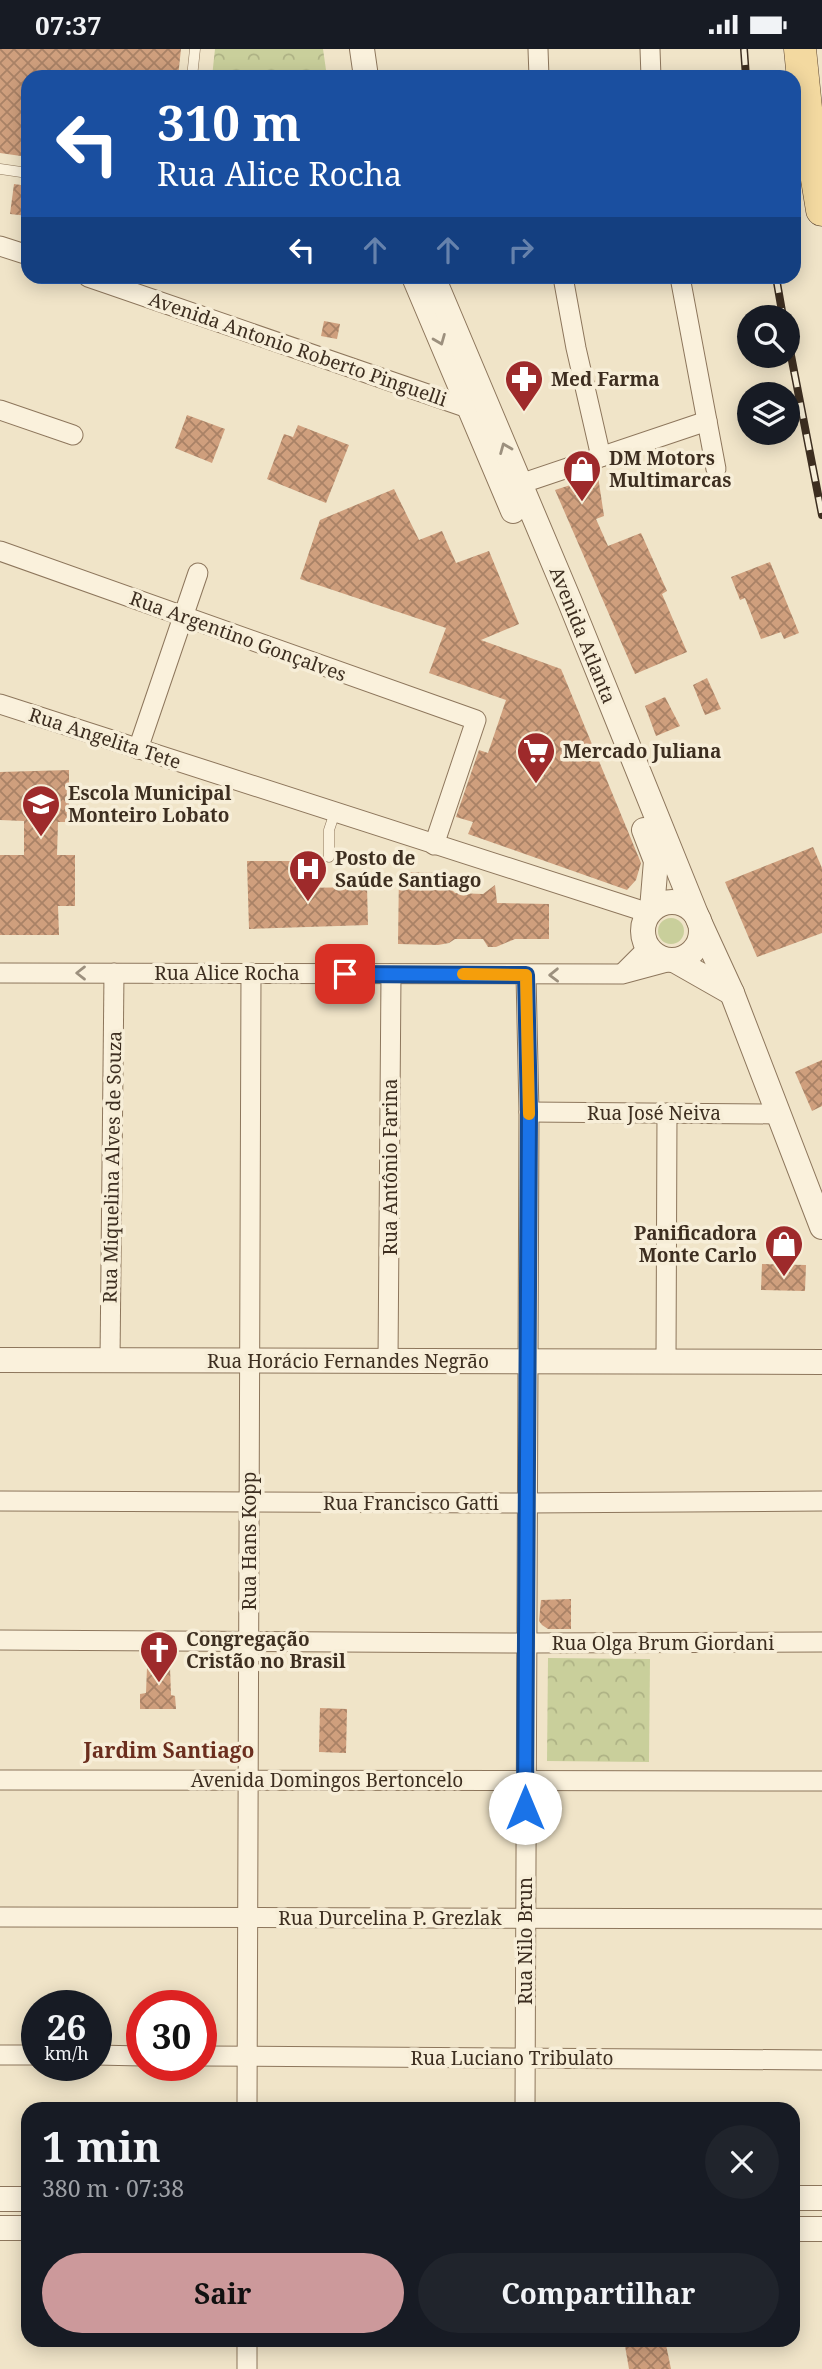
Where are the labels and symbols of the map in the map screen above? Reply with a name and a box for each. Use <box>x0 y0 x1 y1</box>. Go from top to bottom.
street label: Avenida Antonio Roberto Pinguelli <box>146 286 450 412</box>
one-way arrow <box>431 333 445 345</box>
pharmacy icon: Med Farma <box>503 358 545 413</box>
place label: Med Farma <box>551 366 660 392</box>
one-way arrow <box>499 442 513 454</box>
place label: DM Motors Multimarcas <box>609 445 731 493</box>
shop icon: DM Motors Multimarcas <box>561 448 603 503</box>
street label: Avenida Atlanta <box>544 563 622 707</box>
street label: Rua Argentino Gonçalves <box>126 585 350 687</box>
street label: Rua Angelita Tete <box>26 701 184 775</box>
supermarket icon: Mercado Juliana <box>515 730 557 785</box>
place label: Mercado Juliana <box>563 738 721 764</box>
place label: Escola Municipal Monteiro Lobato <box>68 780 232 828</box>
school or university icon: Escola Municipal Monteiro Lobato <box>20 783 62 838</box>
place label: Posto de Saúde Santiago <box>335 845 481 893</box>
hospital icon: Posto de Saúde Santiago <box>287 848 329 903</box>
pin <box>315 944 375 1004</box>
street label: Rua Alice Rocha <box>154 960 300 986</box>
one-way arrow <box>75 965 86 981</box>
one-way arrow <box>548 967 559 982</box>
street label: Rua Miquelina Alves de Souza <box>97 1031 127 1303</box>
street label: Rua Antônio Farina <box>377 1079 403 1255</box>
street label: Rua José Neiva <box>587 1100 721 1126</box>
place label: Panificadora Monte Carlo <box>634 1220 757 1268</box>
shop icon: Panificadora Monte Carlo <box>763 1223 805 1278</box>
street label: Rua Horácio Fernandes Negrão <box>207 1348 489 1374</box>
street label: Rua Hans Kopp <box>236 1472 262 1610</box>
street label: Rua Francisco Gatti <box>323 1490 499 1516</box>
place label: Congregação Cristão no Brasil <box>186 1626 346 1674</box>
church icon: Congregação Cristão no Brasil <box>138 1629 180 1684</box>
street label: Rua Olga Brum Giordani <box>552 1630 774 1656</box>
district label: Jardim Santiago <box>82 1736 255 1764</box>
street label: Avenida Domingos Bertoncelo <box>191 1767 463 1793</box>
position arrow <box>488 1771 562 1845</box>
street label: Rua Nilo Brun <box>512 1877 538 2005</box>
street label: Rua Durcelina P. Grezlak <box>278 1905 503 1931</box>
speed limit sign: 30 <box>126 1990 217 2081</box>
street label: Rua Luciano Tribulato <box>411 2045 614 2071</box>

